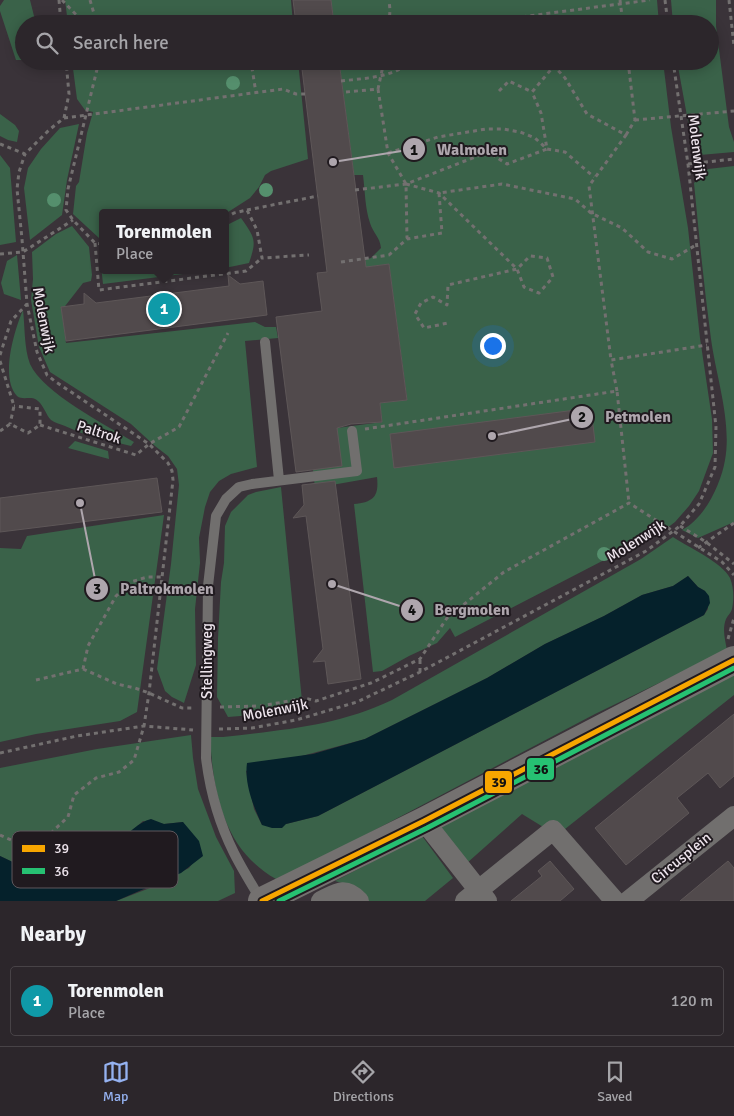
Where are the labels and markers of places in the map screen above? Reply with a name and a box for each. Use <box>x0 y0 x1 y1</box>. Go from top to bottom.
callout: Walmolen <box>402 134 517 165</box>
pin: 1 <box>148 290 180 328</box>
callout: Petmolen <box>570 401 681 432</box>
callout: Paltrokmolen <box>85 573 223 604</box>
callout: Bergmolen <box>400 594 520 625</box>

